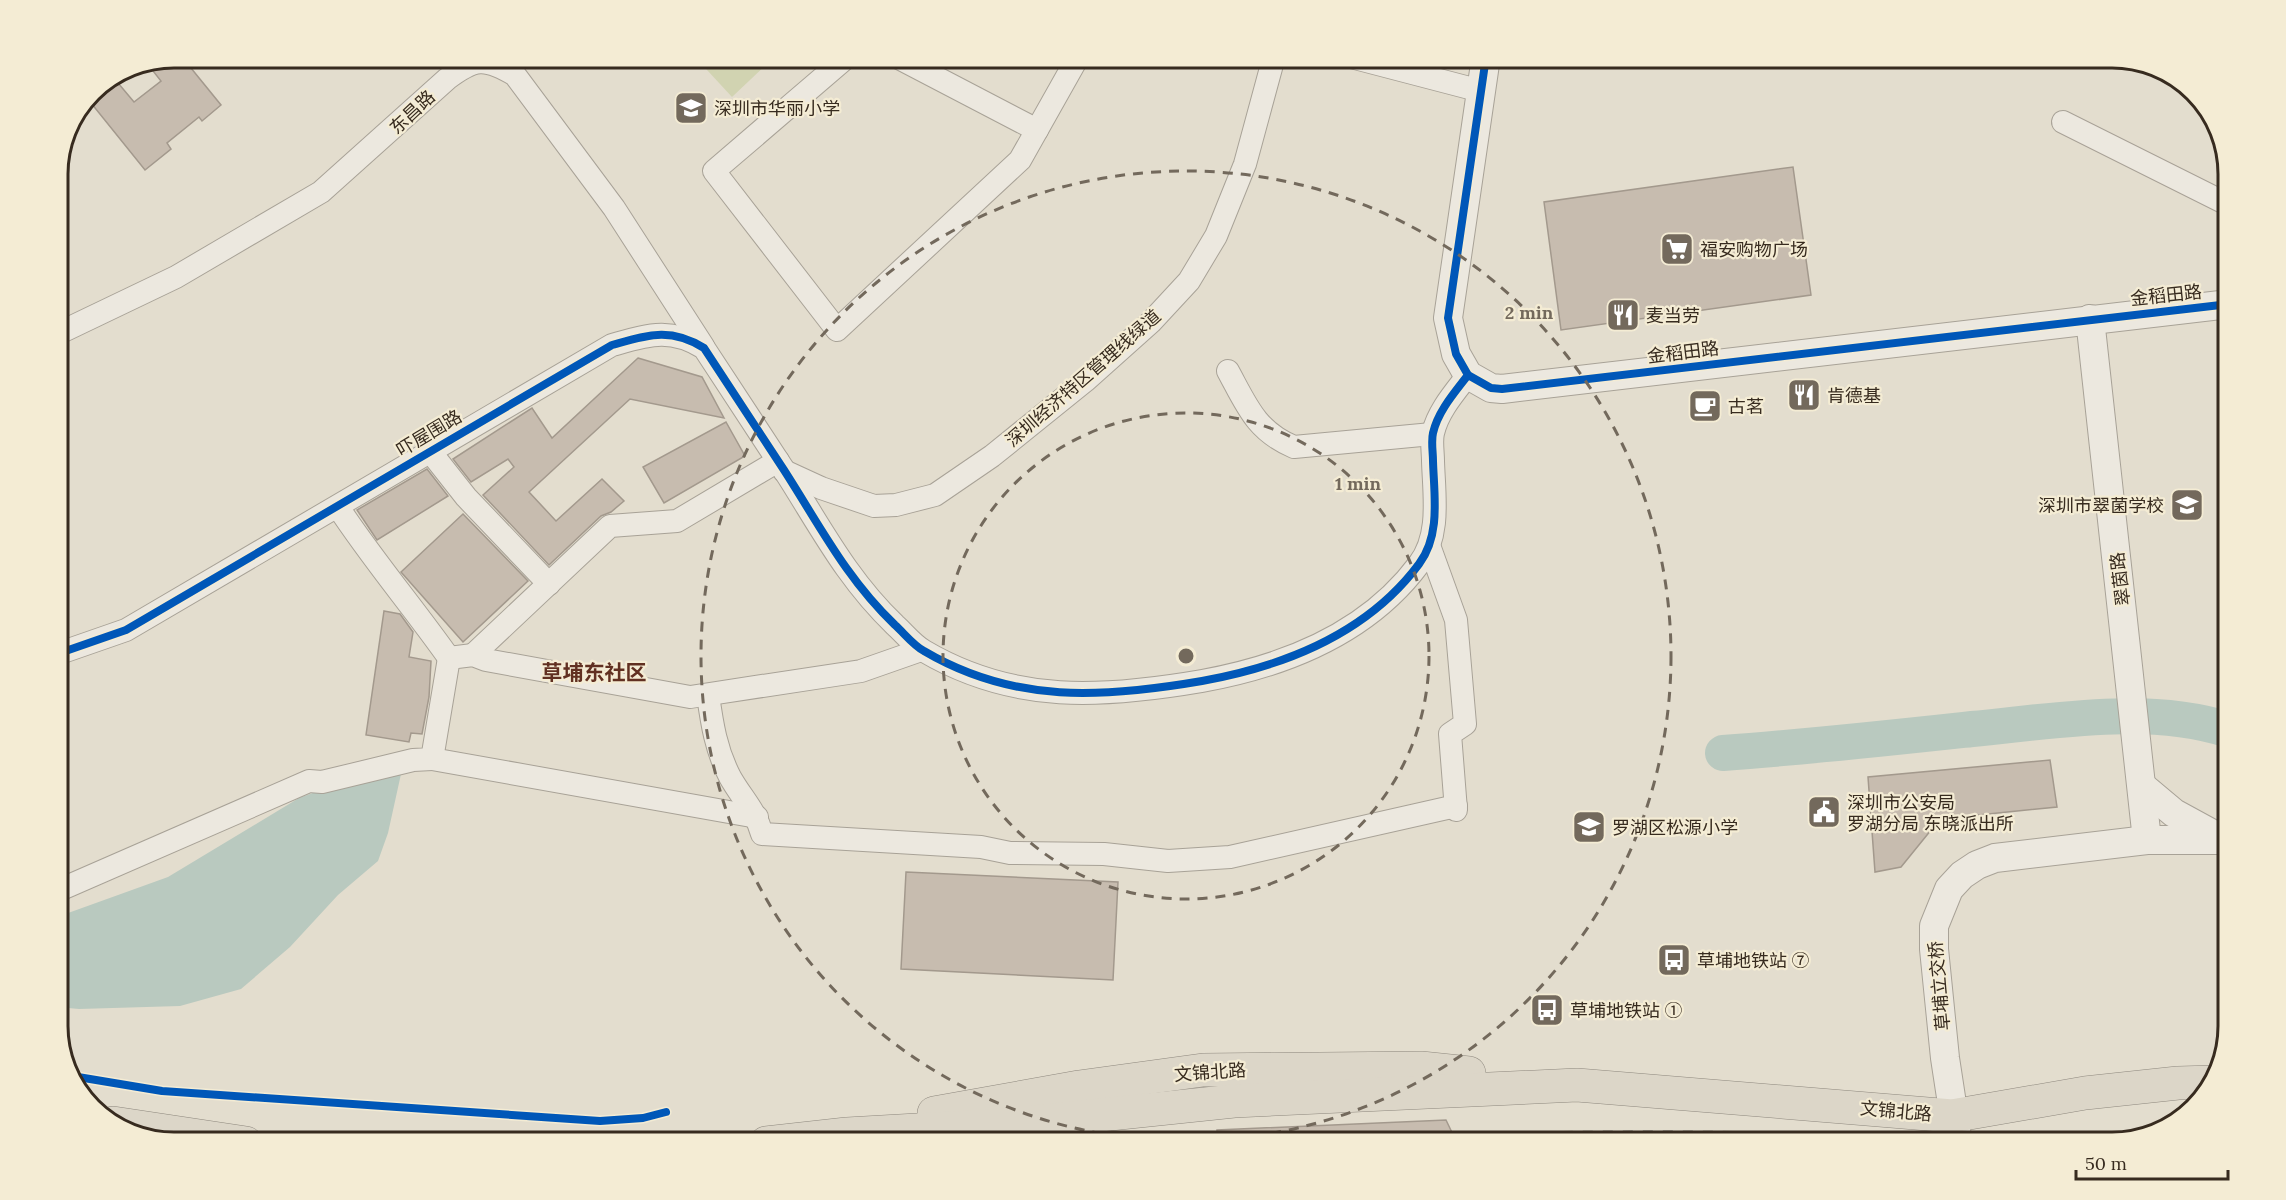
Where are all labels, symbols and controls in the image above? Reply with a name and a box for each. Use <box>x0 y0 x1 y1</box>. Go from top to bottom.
street label: 东昌路 <box>384 85 440 139</box>
school or university icon: 深圳市华丽小学 <box>673 90 709 126</box>
place label: 深圳市华丽小学 <box>714 97 840 120</box>
supermarket icon: 福安购物广场 <box>1659 231 1695 267</box>
place label: 福安购物广场 <box>1700 238 1808 261</box>
street label: 金稻田路 <box>2129 280 2203 310</box>
restaurant icon: 麦当劳 <box>1605 297 1641 333</box>
text: 2 min <box>1505 301 1554 324</box>
street label: 深圳经济特区管理线绿道 <box>1001 304 1165 452</box>
place label: 麦当劳 <box>1646 304 1700 327</box>
street label: 金稻田路 <box>1646 336 1720 368</box>
restaurant icon: 肯德基 <box>1786 377 1822 413</box>
place label: 肯德基 <box>1827 384 1881 407</box>
cafe icon: 古茗 <box>1687 388 1723 424</box>
place label: 古茗 <box>1728 395 1764 418</box>
street label: 吓屋围路 <box>392 405 466 461</box>
text: 1 min <box>1335 472 1381 495</box>
school or university icon: 深圳市翠菌学校 <box>2169 487 2205 523</box>
place label: 深圳市翠菌学校 <box>2038 494 2164 517</box>
street label: 翠茵路 <box>2105 551 2135 607</box>
centre of rings <box>1176 646 1196 666</box>
district label: 草埔东社区 <box>542 659 647 686</box>
place label: 深圳市公安局 罗湖分局 东晓派出所 <box>1847 791 2014 835</box>
public building icon: 深圳市公安局 罗湖分局 东晓派出所 <box>1806 794 1842 830</box>
school or university icon: 罗湖区松源小学 <box>1571 809 1607 845</box>
place label: 罗湖区松源小学 <box>1612 816 1738 839</box>
street label: 草埔立交桥 <box>1924 940 1954 1032</box>
bus stop icon: 草埔地铁站 ⑦ <box>1656 942 1692 978</box>
place label: 草埔地铁站 ⑦ <box>1697 949 1810 972</box>
bus stop icon: 草埔地铁站 ① <box>1529 992 1565 1028</box>
place label: 草埔地铁站 ① <box>1570 999 1683 1022</box>
street label: 文锦北路 <box>1173 1058 1247 1086</box>
street label: 文锦北路 <box>1859 1096 1933 1126</box>
scale bar <box>2076 1143 2228 1181</box>
text: 50 m <box>2085 1152 2127 1175</box>

